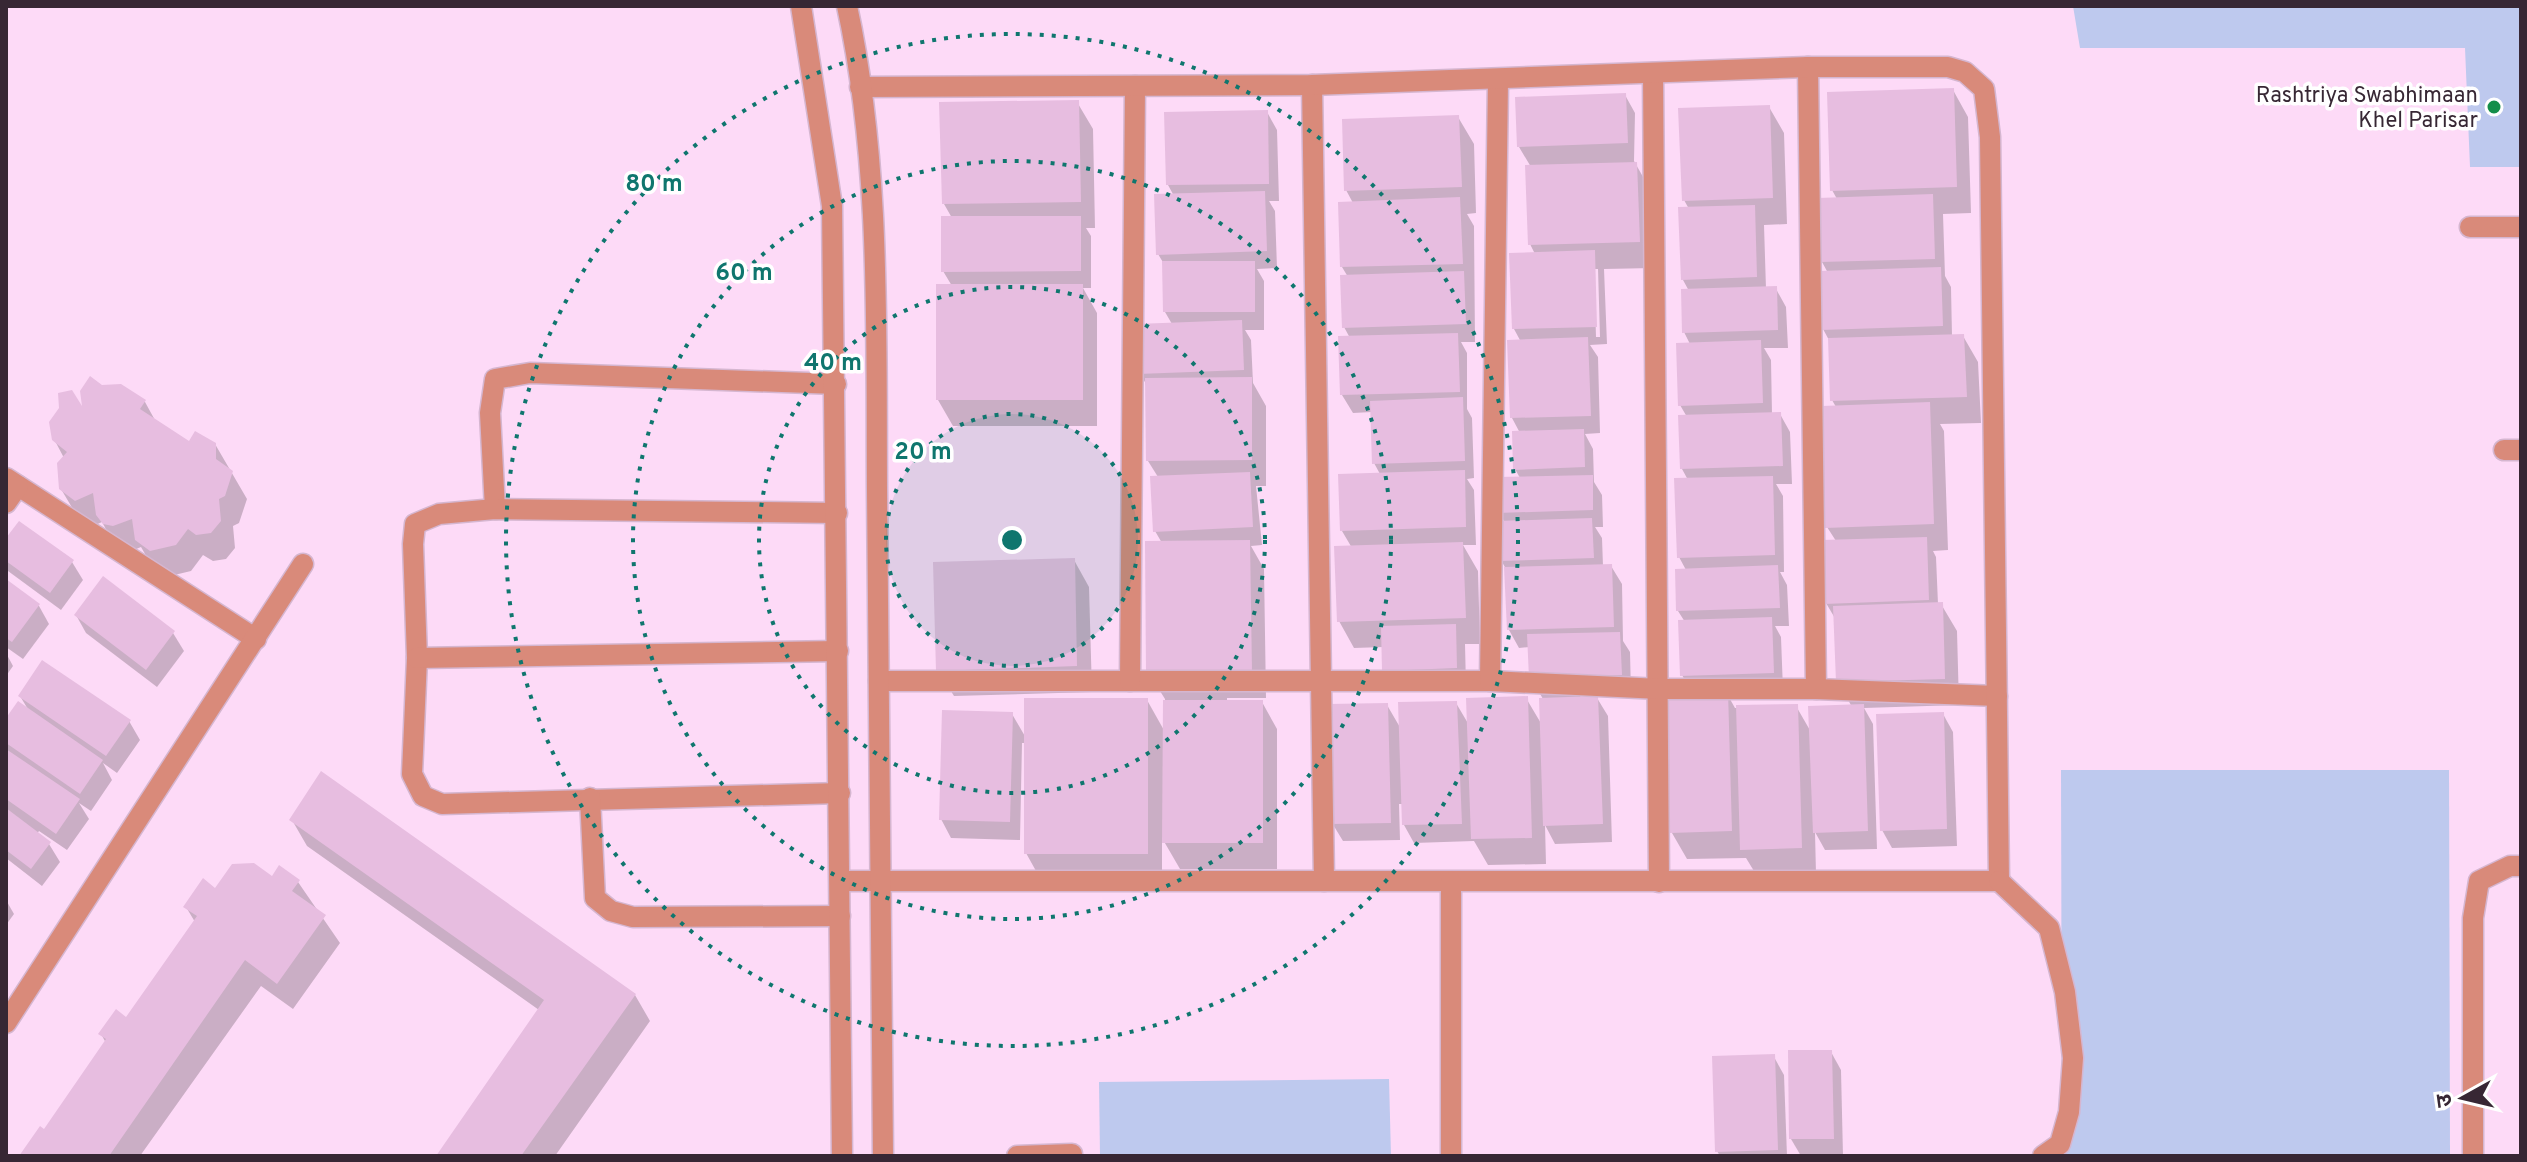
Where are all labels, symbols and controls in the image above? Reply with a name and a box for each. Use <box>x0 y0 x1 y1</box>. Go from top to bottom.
place label: Rashtriya Swabhimaan Khel Parisar <box>2256 83 2478 135</box>
marker: Rashtriya Swabhimaan Khel Parisar <box>2485 98 2503 116</box>
text: 80 m <box>625 170 683 200</box>
text: 60 m <box>715 259 773 289</box>
text: 40 m <box>804 349 862 379</box>
text: 20 m <box>894 438 952 468</box>
centre of rings <box>998 526 1026 554</box>
north arrow <box>2423 1058 2503 1138</box>
text: उ <box>2431 1091 2460 1109</box>

